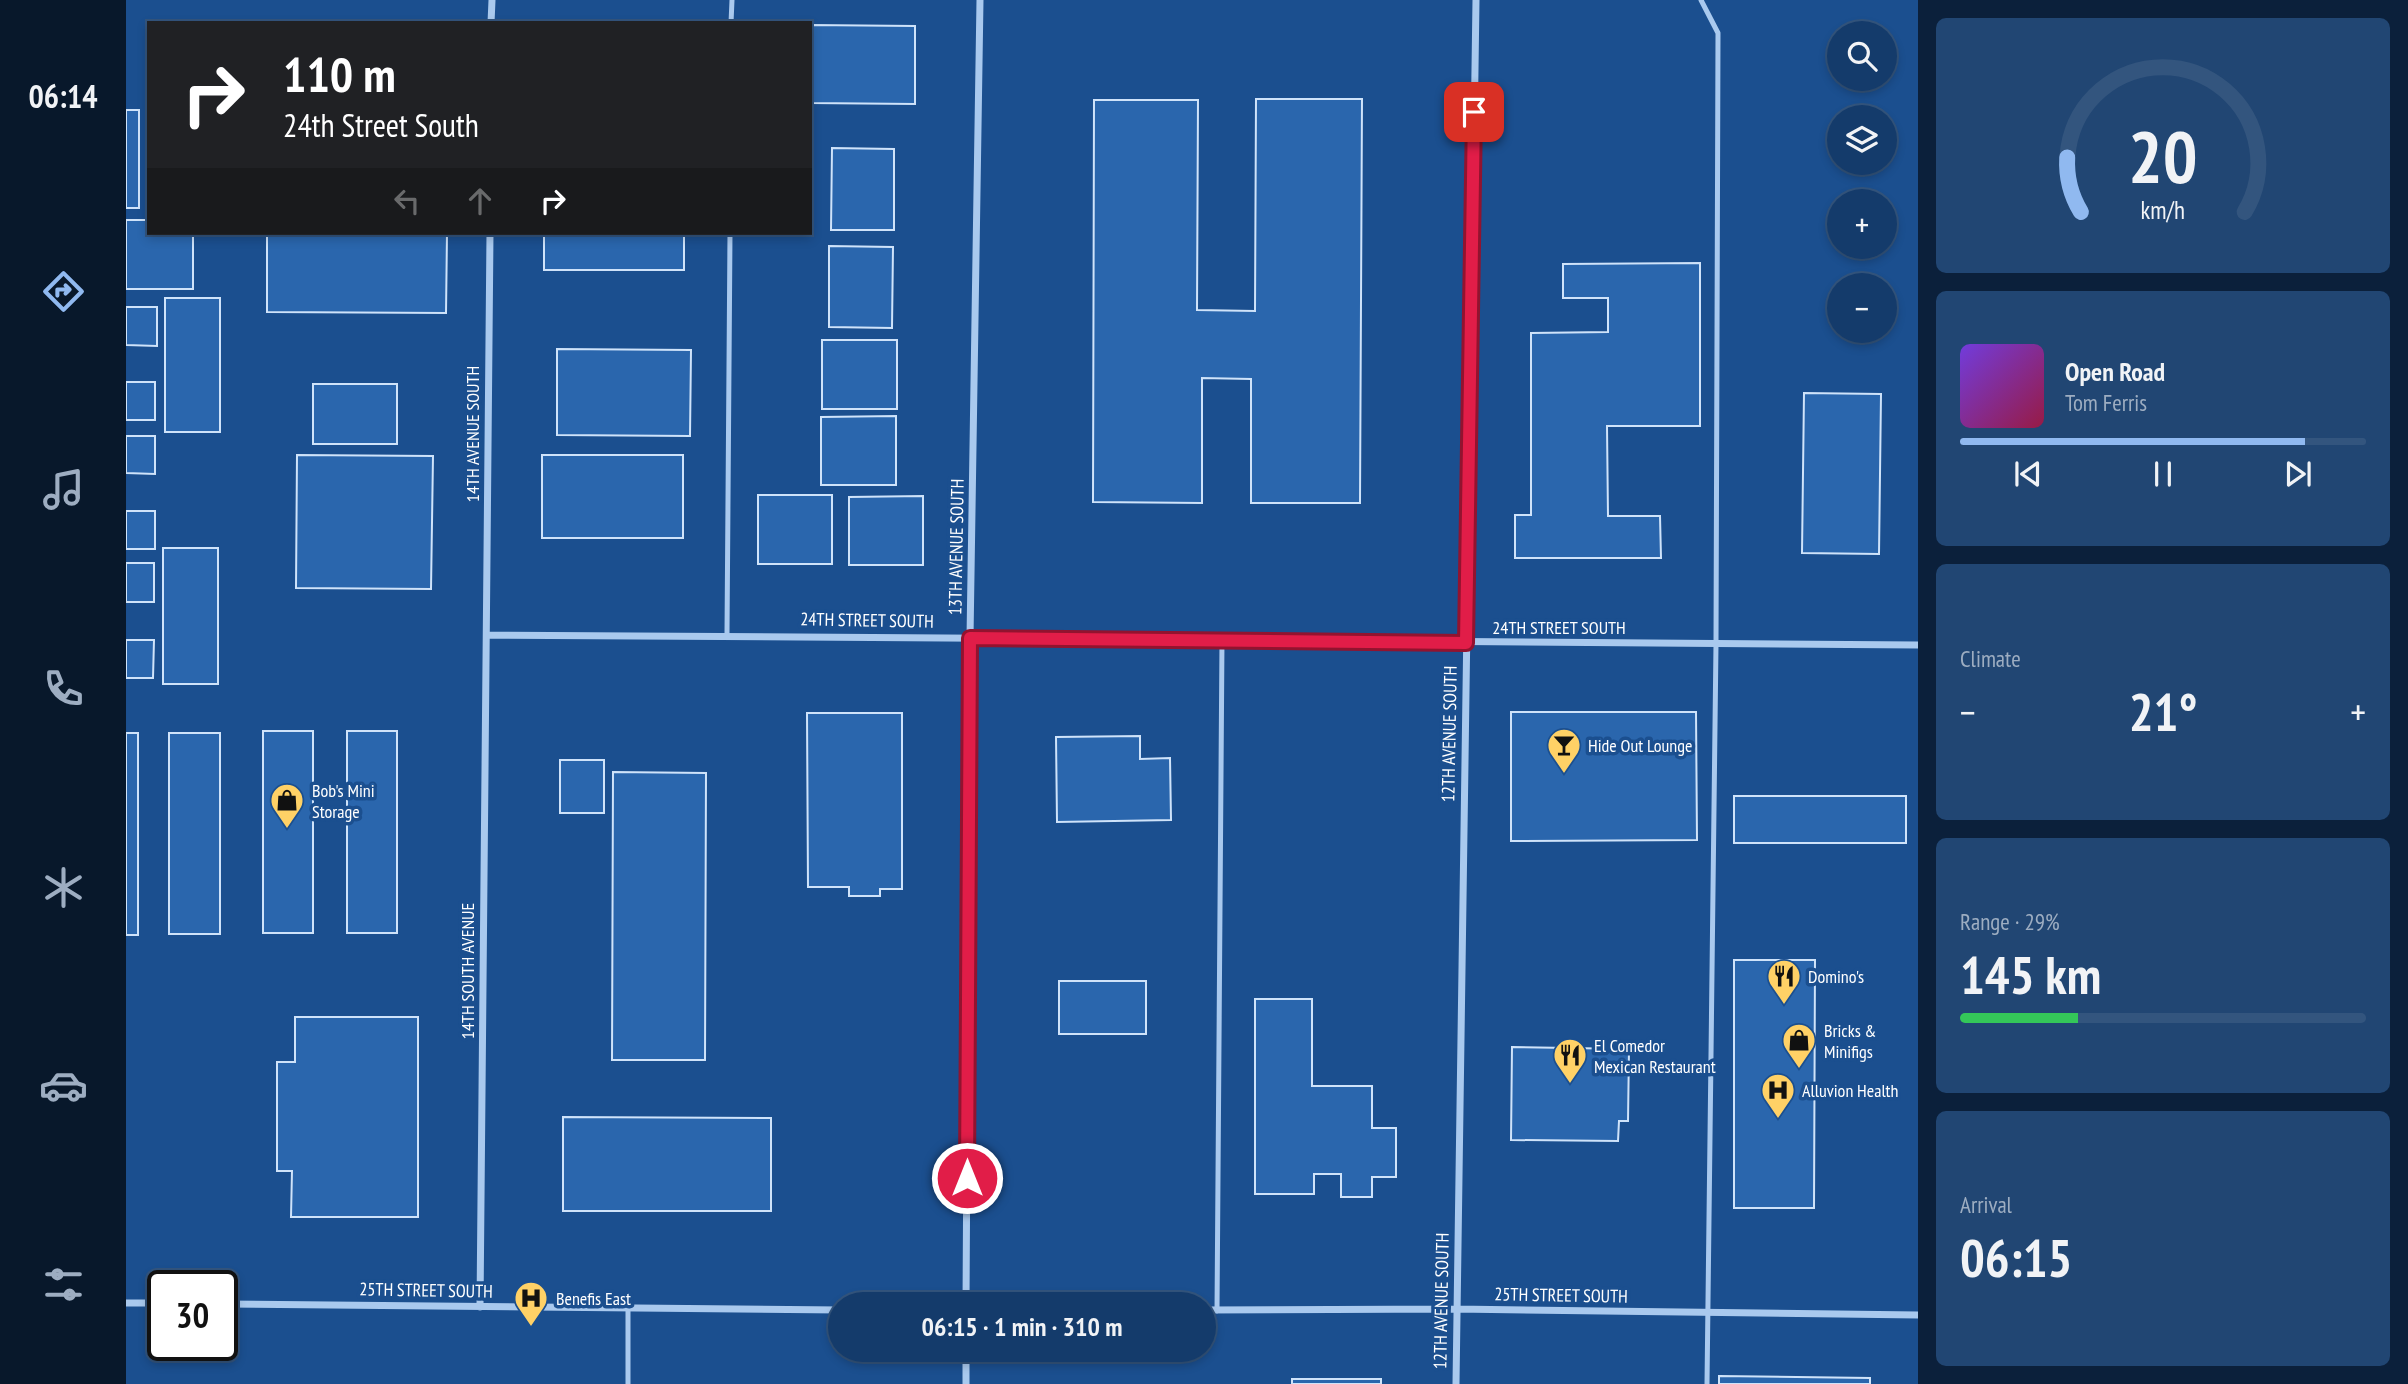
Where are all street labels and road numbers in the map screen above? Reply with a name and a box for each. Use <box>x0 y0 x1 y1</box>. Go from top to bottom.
street label: 14TH AVENUE SOUTH <box>461 366 484 502</box>
street label: 13TH AVENUE SOUTH <box>943 479 969 615</box>
street label: 24TH STREET SOUTH <box>800 607 934 633</box>
street label: 24TH STREET SOUTH <box>1492 616 1626 639</box>
street label: 12TH AVENUE SOUTH <box>1436 666 1462 802</box>
street label: 14TH SOUTH AVENUE <box>456 903 479 1039</box>
street label: 12TH AVENUE SOUTH <box>1428 1233 1454 1369</box>
street label: 25TH STREET SOUTH <box>359 1277 493 1303</box>
street label: 25TH STREET SOUTH <box>1494 1282 1628 1308</box>

